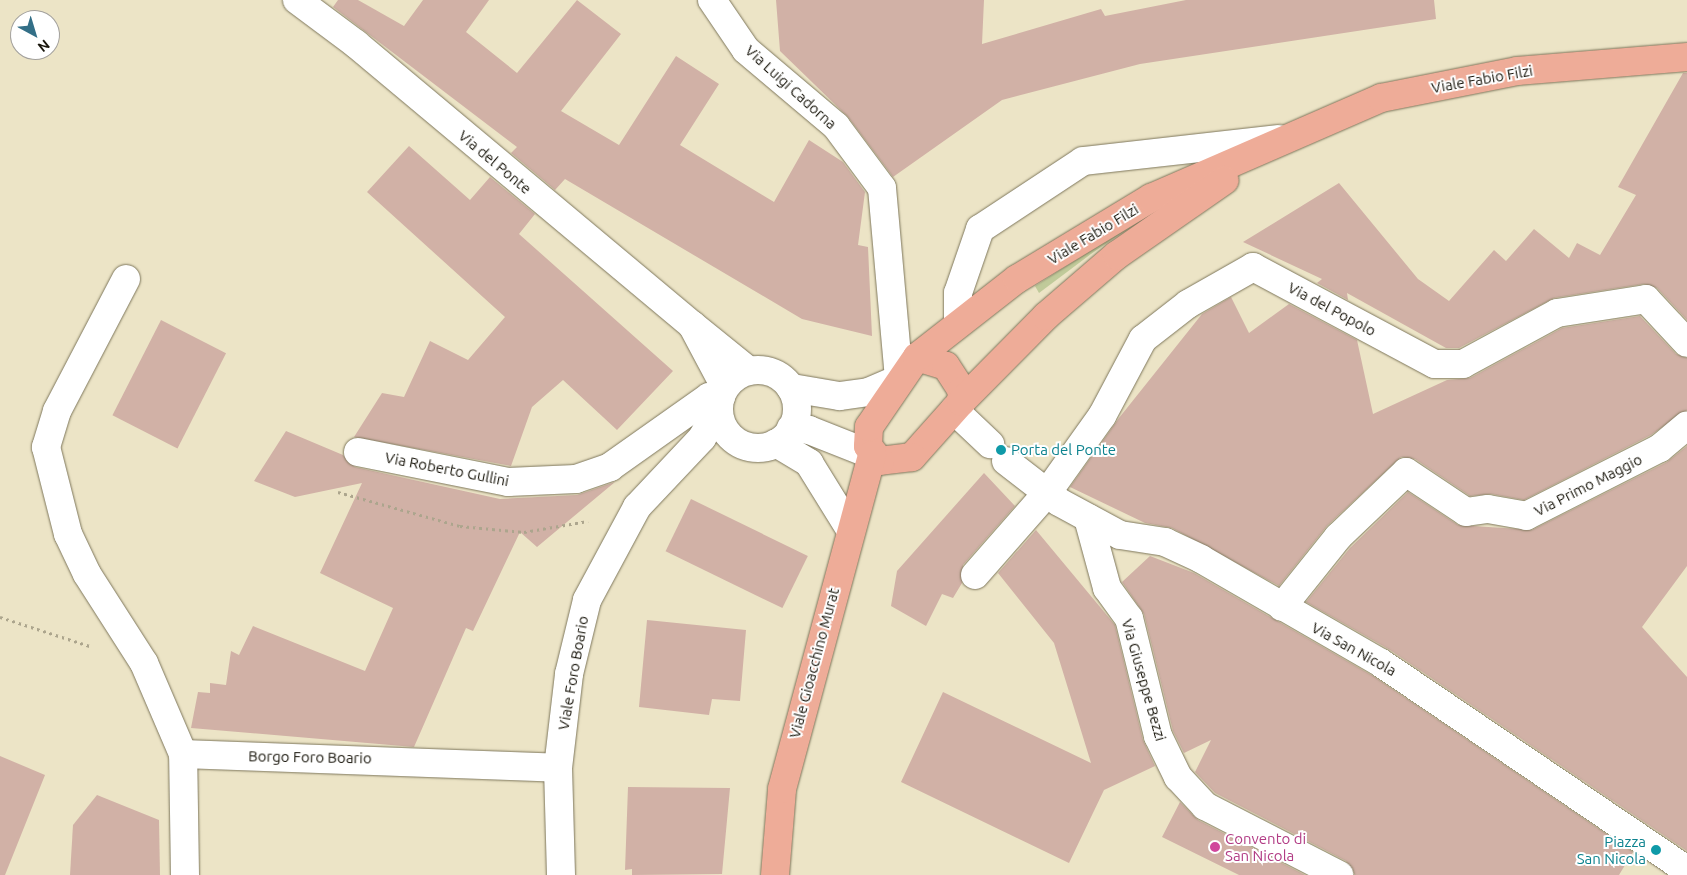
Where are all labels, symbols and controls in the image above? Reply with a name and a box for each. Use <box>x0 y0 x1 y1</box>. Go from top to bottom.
north arrow <box>10 10 60 60</box>
text: N <box>35 36 53 55</box>
street label: Via Luigi Cadorna <box>742 41 840 133</box>
street label: Viale Fabio Filzi <box>1430 61 1534 97</box>
street label: Via del Ponte <box>455 126 535 198</box>
street label: Viale Fabio Filzi <box>1044 200 1142 268</box>
street label: Via del Popolo <box>1285 278 1379 340</box>
place label: Porta del Ponte <box>1011 441 1116 459</box>
marker: Porta del Ponte <box>995 444 1007 456</box>
street label: Via Roberto Gullini <box>383 448 511 490</box>
street label: Via Primo Maggio <box>1531 450 1645 520</box>
street label: Viale Gioacchino Murat <box>785 586 843 740</box>
street label: Viale Foro Boario <box>554 614 592 732</box>
street label: Via Giuseppe Bezzi <box>1118 617 1170 743</box>
street label: Via San Nicola <box>1308 618 1400 680</box>
street label: Borgo Foro Boario <box>248 747 372 767</box>
place label: Convento di San Nicola <box>1225 829 1306 864</box>
place label: Piazza San Nicola <box>1577 832 1646 867</box>
marker: Convento di San Nicola <box>1209 841 1221 853</box>
marker: Piazza San Nicola <box>1650 844 1662 856</box>

